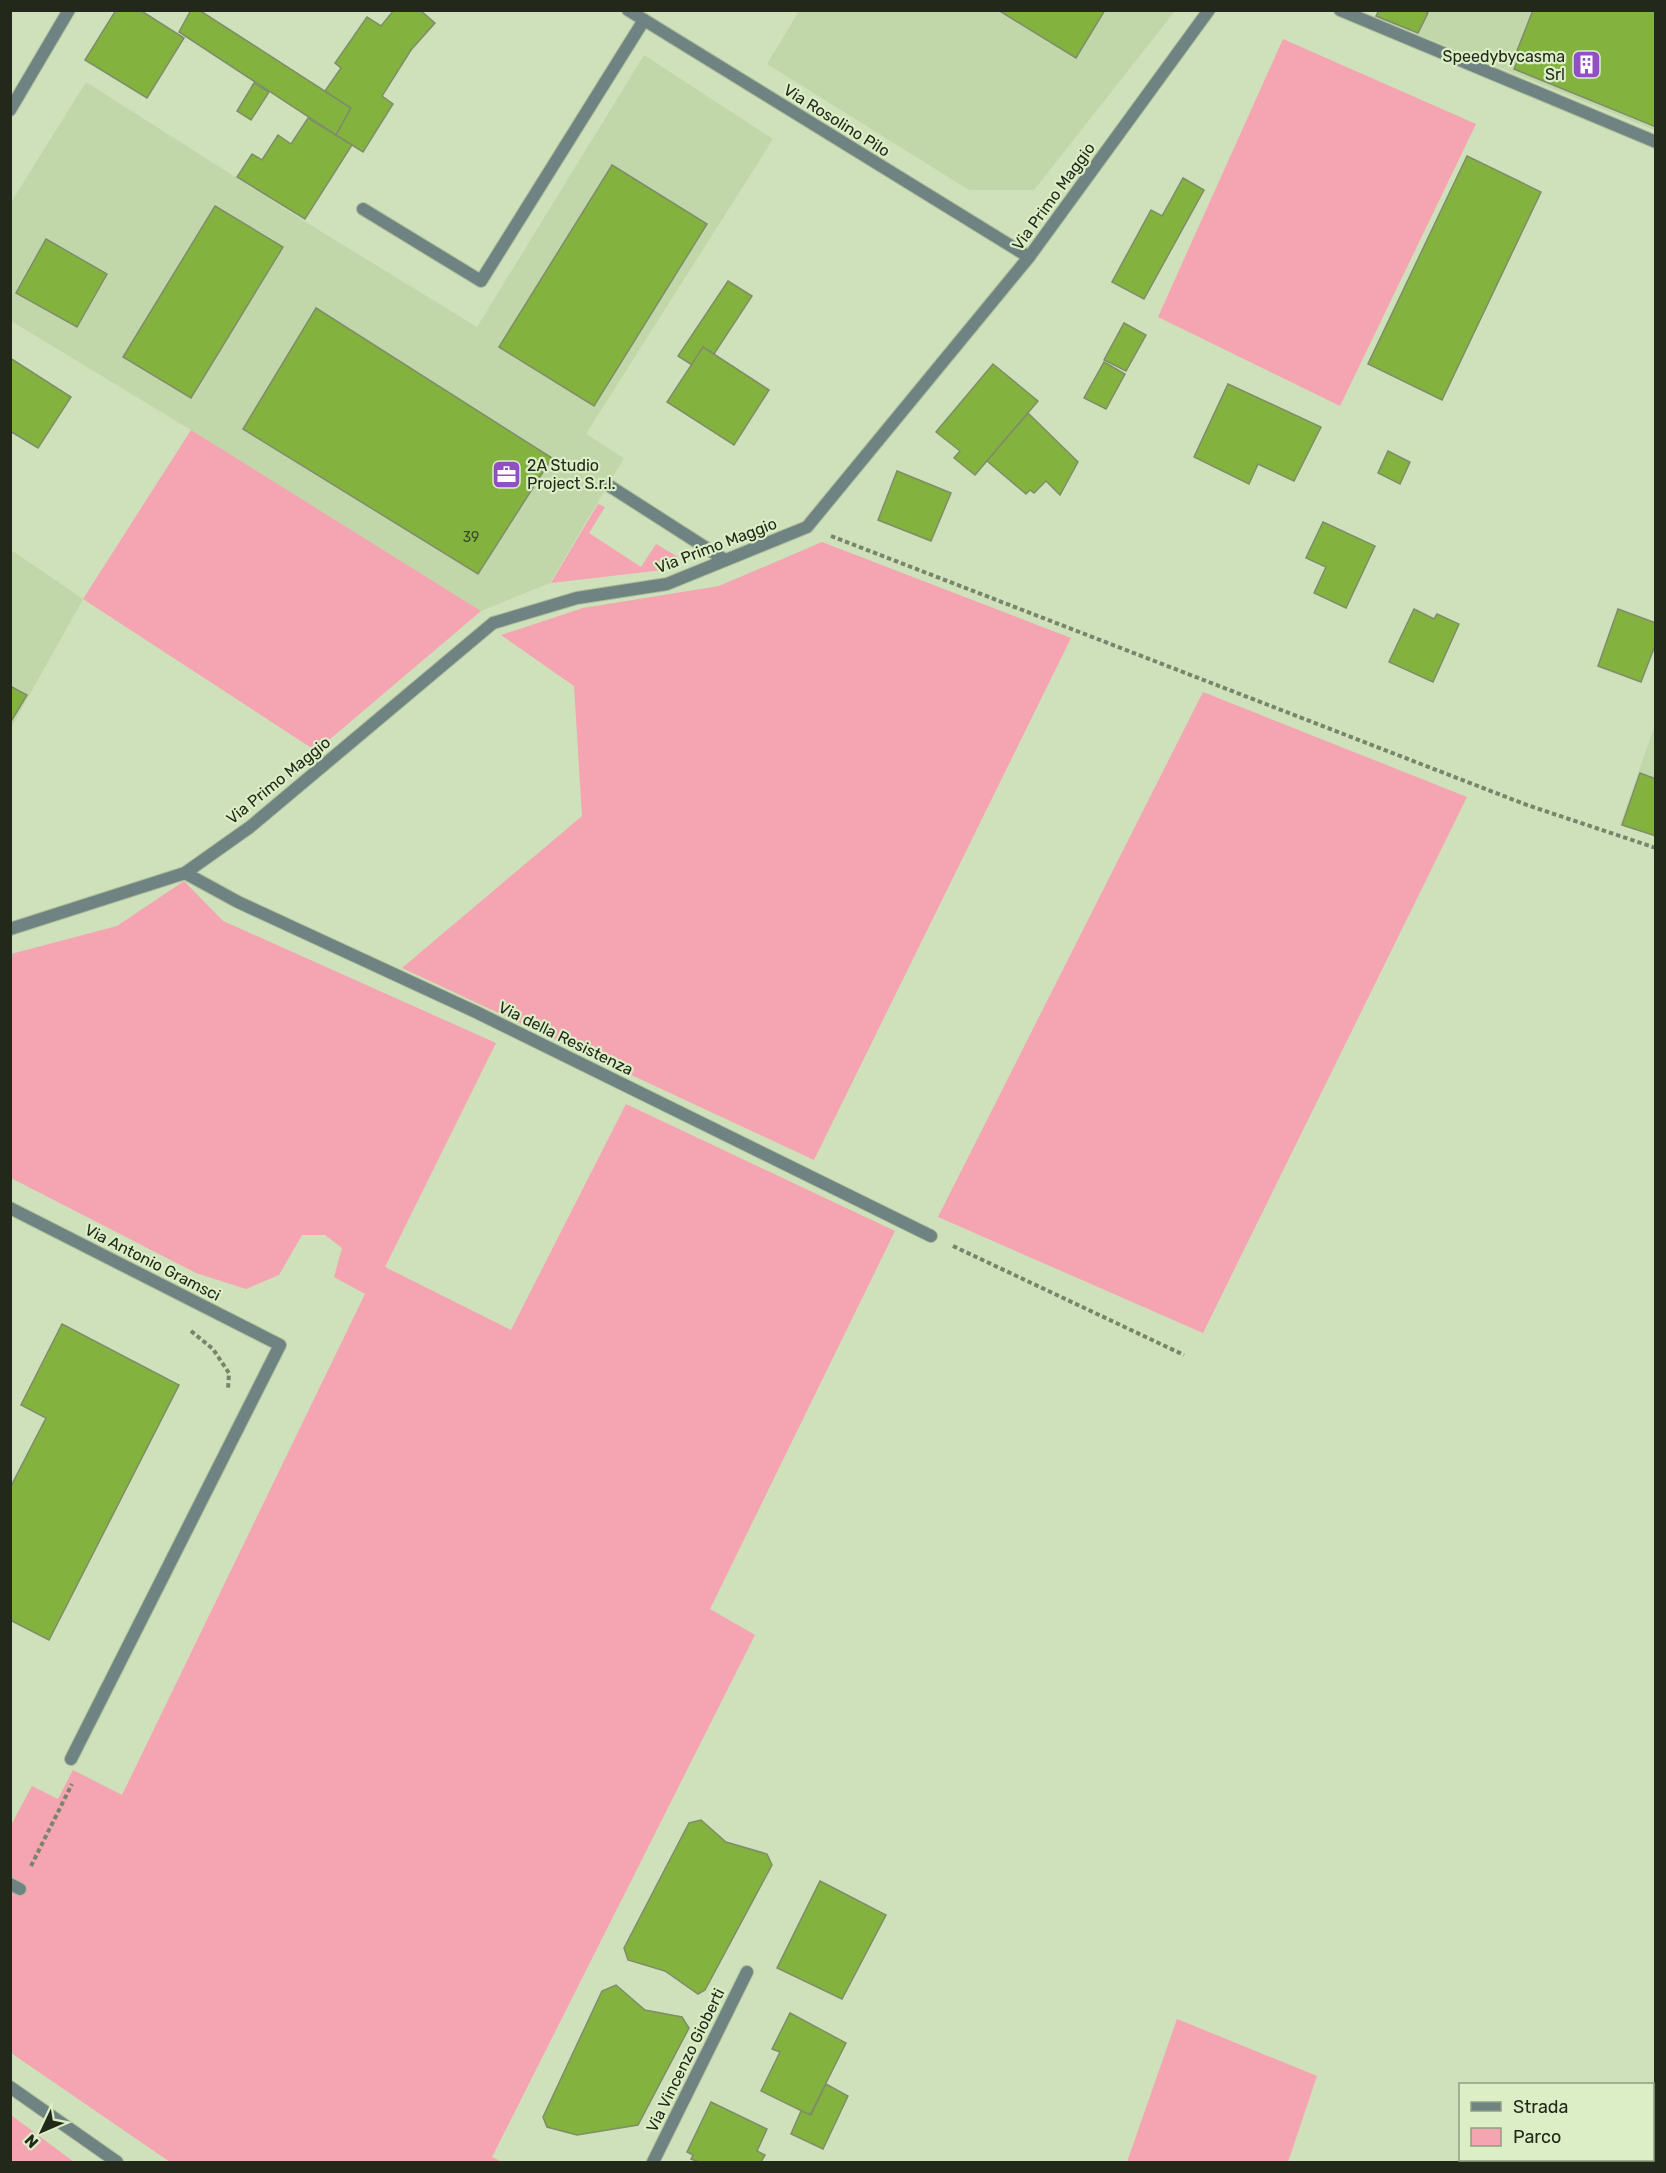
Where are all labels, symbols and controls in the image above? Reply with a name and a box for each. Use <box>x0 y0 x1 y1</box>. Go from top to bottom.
place label: Speedybycasma Srl <box>1443 47 1565 84</box>
building icon: Speedybycasma Srl <box>1570 49 1602 81</box>
street label: Via Rosolino Pilo <box>780 80 893 161</box>
street label: Via Primo Maggio <box>1008 139 1099 254</box>
place label: 2A Studio Project S.r.l. <box>527 456 616 493</box>
office icon: 2A Studio Project S.r.l. <box>490 458 522 490</box>
street label: Via Primo Maggio <box>653 514 779 577</box>
house number: 39 <box>463 529 479 546</box>
street label: Via Primo Maggio <box>222 733 334 828</box>
street label: Via della Resistenza <box>495 998 636 1079</box>
street label: Via Antonio Gramsci <box>82 1220 224 1305</box>
street label: Via Vincenzo Gioberti <box>642 1985 729 2135</box>
legend <box>1459 2083 1654 2161</box>
text: Strada <box>1513 2096 1569 2118</box>
north arrow <box>12 2101 72 2161</box>
text: Parco <box>1513 2126 1561 2148</box>
text: N <box>21 2130 42 2152</box>

